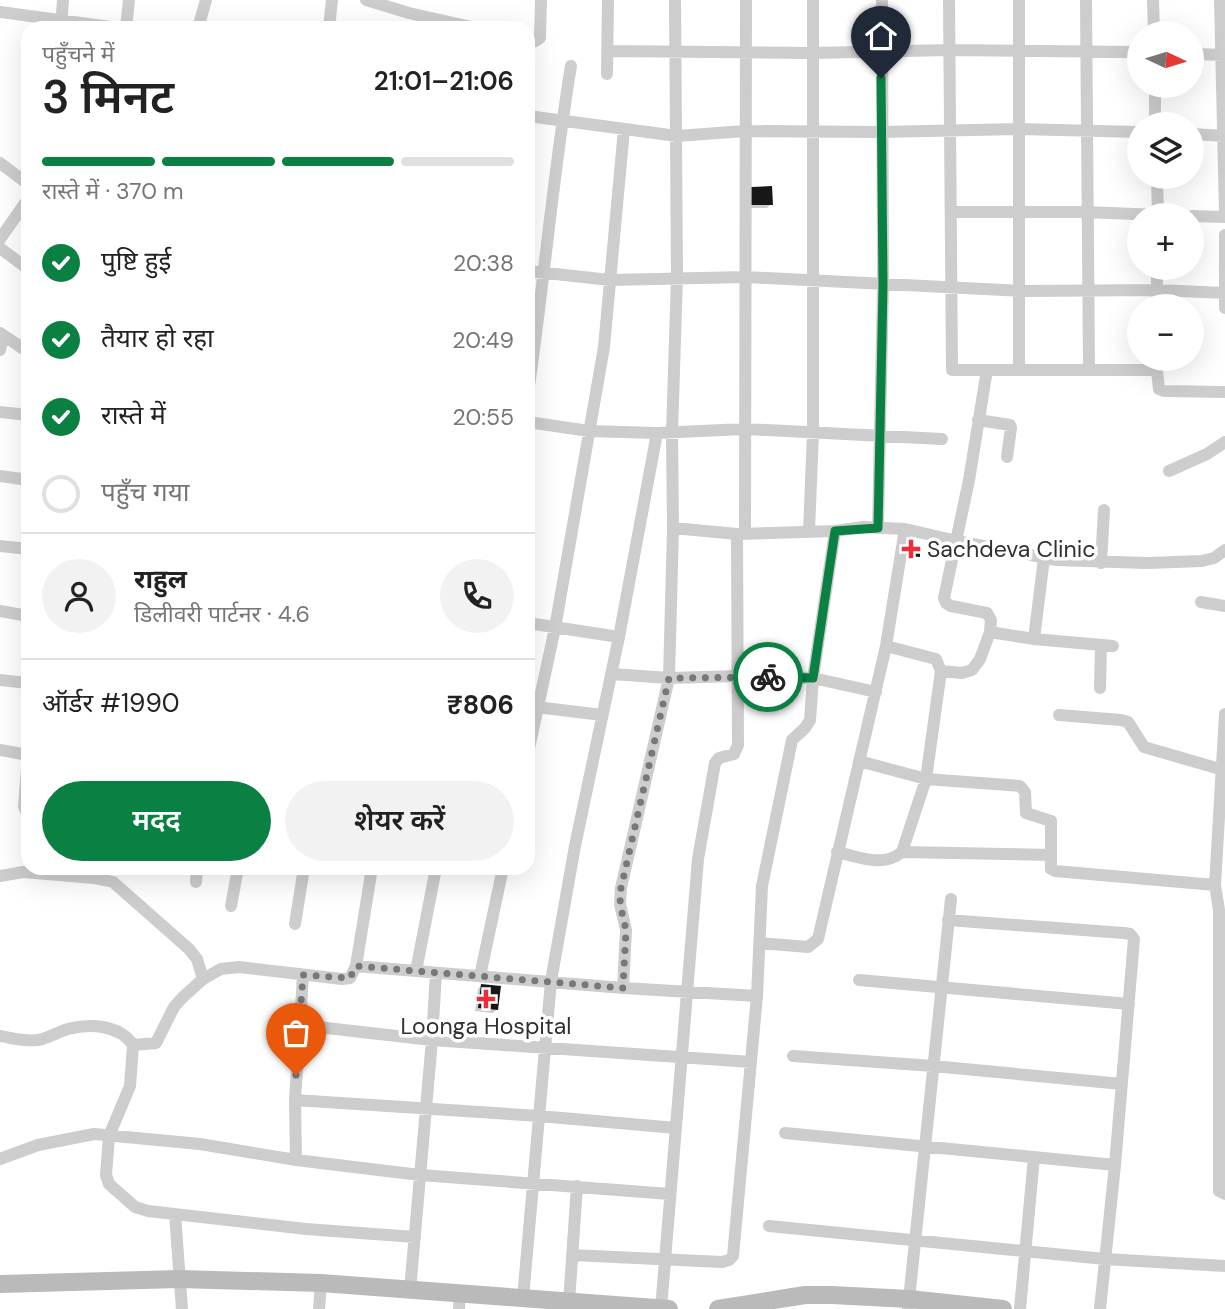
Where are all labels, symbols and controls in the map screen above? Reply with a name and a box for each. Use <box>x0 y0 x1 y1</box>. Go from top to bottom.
pin <box>851 6 911 78</box>
icon: home <box>862 17 900 55</box>
north arrow <box>1127 21 1204 98</box>
map controls <box>1127 21 1204 371</box>
text: पहुँचने में <box>42 39 115 69</box>
text: 21:01–21:06 <box>374 64 514 98</box>
text: 3 मिनट <box>42 67 174 127</box>
button: layers <box>1127 112 1204 189</box>
text: रास्ते में · 370 m <box>42 176 184 206</box>
button: + <box>1127 203 1204 280</box>
icon: check <box>42 244 80 282</box>
text: पुष्टि हुई <box>101 244 171 278</box>
text: 20:38 <box>453 248 514 278</box>
button: − <box>1127 294 1204 371</box>
icon: check <box>42 321 80 359</box>
text: तैयार हो रहा <box>101 321 214 355</box>
text: 20:49 <box>452 325 514 355</box>
icon: check <box>42 398 80 436</box>
text: रास्ते में <box>101 398 166 432</box>
text: 20:55 <box>453 402 514 432</box>
text: पहुँच गया <box>101 475 189 509</box>
place label: Sachdeva Clinic <box>927 534 1095 564</box>
marker: Sachdeva Clinic <box>901 539 921 559</box>
button: person <box>42 559 116 633</box>
button: phone <box>440 559 514 633</box>
text: राहुल <box>134 562 187 596</box>
text: डिलीवरी पार्टनर · 4.6 <box>134 599 310 629</box>
courier <box>733 642 803 712</box>
icon: bike <box>749 658 787 696</box>
text: ऑर्डर #1990 <box>42 686 180 720</box>
text: ₹806 <box>447 688 514 722</box>
button: मदद <box>42 781 271 861</box>
button: शेयर करें <box>285 781 514 861</box>
marker: Loonga Hospital <box>476 989 496 1009</box>
pin <box>266 1003 326 1075</box>
place label: Loonga Hospital <box>400 1011 572 1041</box>
icon: bag <box>277 1014 315 1052</box>

